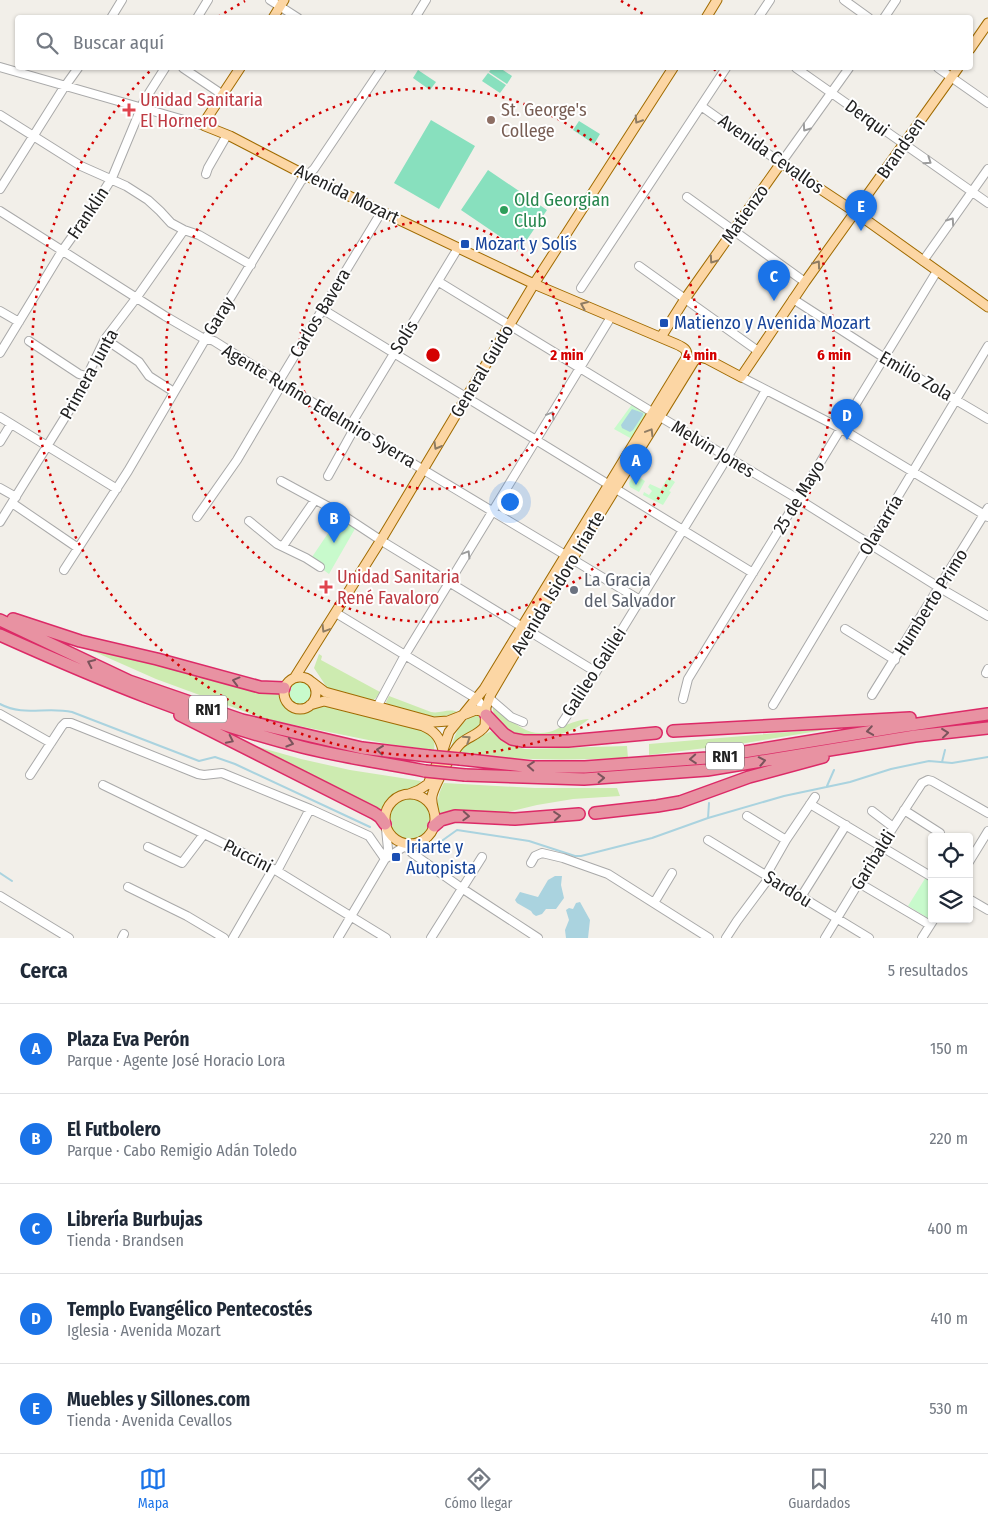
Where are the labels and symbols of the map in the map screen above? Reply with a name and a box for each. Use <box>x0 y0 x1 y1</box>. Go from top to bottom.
place label: Unidad Sanitaria El Hornero <box>140 89 263 132</box>
street label: Derqui <box>841 95 893 141</box>
place label: St. George's College <box>501 99 587 142</box>
marker: Unidad Sanitaria El Hornero <box>122 103 136 117</box>
street label: Avenida Cevallos <box>714 110 828 199</box>
street label: Brandsen <box>872 113 930 183</box>
marker: St. George's College <box>485 114 497 126</box>
one-way arrow <box>635 115 645 124</box>
one-way arrow <box>803 122 812 131</box>
one-way arrow <box>922 155 932 164</box>
street label: Avenida Mozart <box>291 159 403 229</box>
street label: Matienzo <box>717 180 773 248</box>
street label: Franklin <box>63 183 113 243</box>
place label: Old Georgian Club <box>514 189 610 232</box>
pin: E <box>845 190 877 231</box>
marker: Old Georgian Club <box>498 204 510 216</box>
one-way arrow <box>945 217 954 227</box>
place label: Mozart y Solís <box>475 233 577 255</box>
marker: Mozart y Solís <box>459 238 471 250</box>
one-way arrow <box>710 254 719 264</box>
pin: C <box>758 260 790 301</box>
one-way arrow <box>811 261 821 270</box>
street label: Carlos Bavera <box>285 264 355 361</box>
street label: Garay <box>199 293 239 339</box>
one-way arrow <box>580 301 588 311</box>
place label: Matienzo y Avenida Mozart <box>674 312 871 334</box>
street label: Solís <box>385 316 423 358</box>
marker: Matienzo y Avenida Mozart <box>658 317 670 329</box>
street label: General Guido <box>446 321 518 421</box>
street label: Primera Junta <box>55 325 123 423</box>
street label: Agente Rufino Edelmiro Syerra <box>218 339 420 473</box>
centre of rings <box>424 346 442 364</box>
text: 2 min <box>549 346 584 364</box>
text: 4 min <box>683 346 717 364</box>
text: 6 min <box>817 346 851 364</box>
street label: Emilio Zola <box>876 346 957 406</box>
pin: D <box>831 399 863 440</box>
one-way arrow <box>545 411 555 420</box>
street label: Melvin Jones <box>667 416 759 483</box>
one-way arrow <box>644 428 654 437</box>
one-way arrow <box>434 440 444 449</box>
pin: A <box>620 444 652 485</box>
street label: 25 de Mayo <box>768 456 830 538</box>
your location <box>497 489 523 515</box>
street label: Olavarría <box>854 490 908 559</box>
pin: B <box>318 502 350 543</box>
street label: Avenida Isidoro Iriarte <box>506 507 610 659</box>
street label: Humberto Primo <box>889 545 973 659</box>
one-way arrow <box>461 550 470 559</box>
place label: Unidad Sanitaria René Favaloro <box>337 566 460 609</box>
place label: La Gracia del Salvador <box>584 569 676 612</box>
marker: Unidad Sanitaria René Favaloro <box>319 580 333 594</box>
marker: La Gracia del Salvador <box>568 584 580 596</box>
street label: Galileo Galilei <box>557 623 631 721</box>
one-way arrow <box>322 624 332 633</box>
one-way arrow <box>88 659 97 669</box>
one-way arrow <box>232 676 241 687</box>
road number: RN1 <box>189 696 227 722</box>
one-way arrow <box>866 725 874 736</box>
one-way arrow <box>942 728 950 739</box>
one-way arrow <box>225 734 234 744</box>
one-way arrow <box>462 736 471 745</box>
one-way arrow <box>285 738 293 748</box>
road number: RN1 <box>706 742 744 769</box>
one-way arrow <box>376 745 384 756</box>
one-way arrow <box>689 754 697 765</box>
one-way arrow <box>758 757 767 767</box>
one-way arrow <box>526 761 534 772</box>
one-way arrow <box>597 773 605 784</box>
one-way arrow <box>462 811 470 822</box>
one-way arrow <box>553 811 561 822</box>
street label: Garibaldi <box>846 826 900 894</box>
street label: Puccini <box>220 834 276 878</box>
place label: Iriarte y Autopista <box>406 836 477 879</box>
marker: Iriarte y Autopista <box>390 851 402 863</box>
street label: Sardou <box>760 866 816 912</box>

